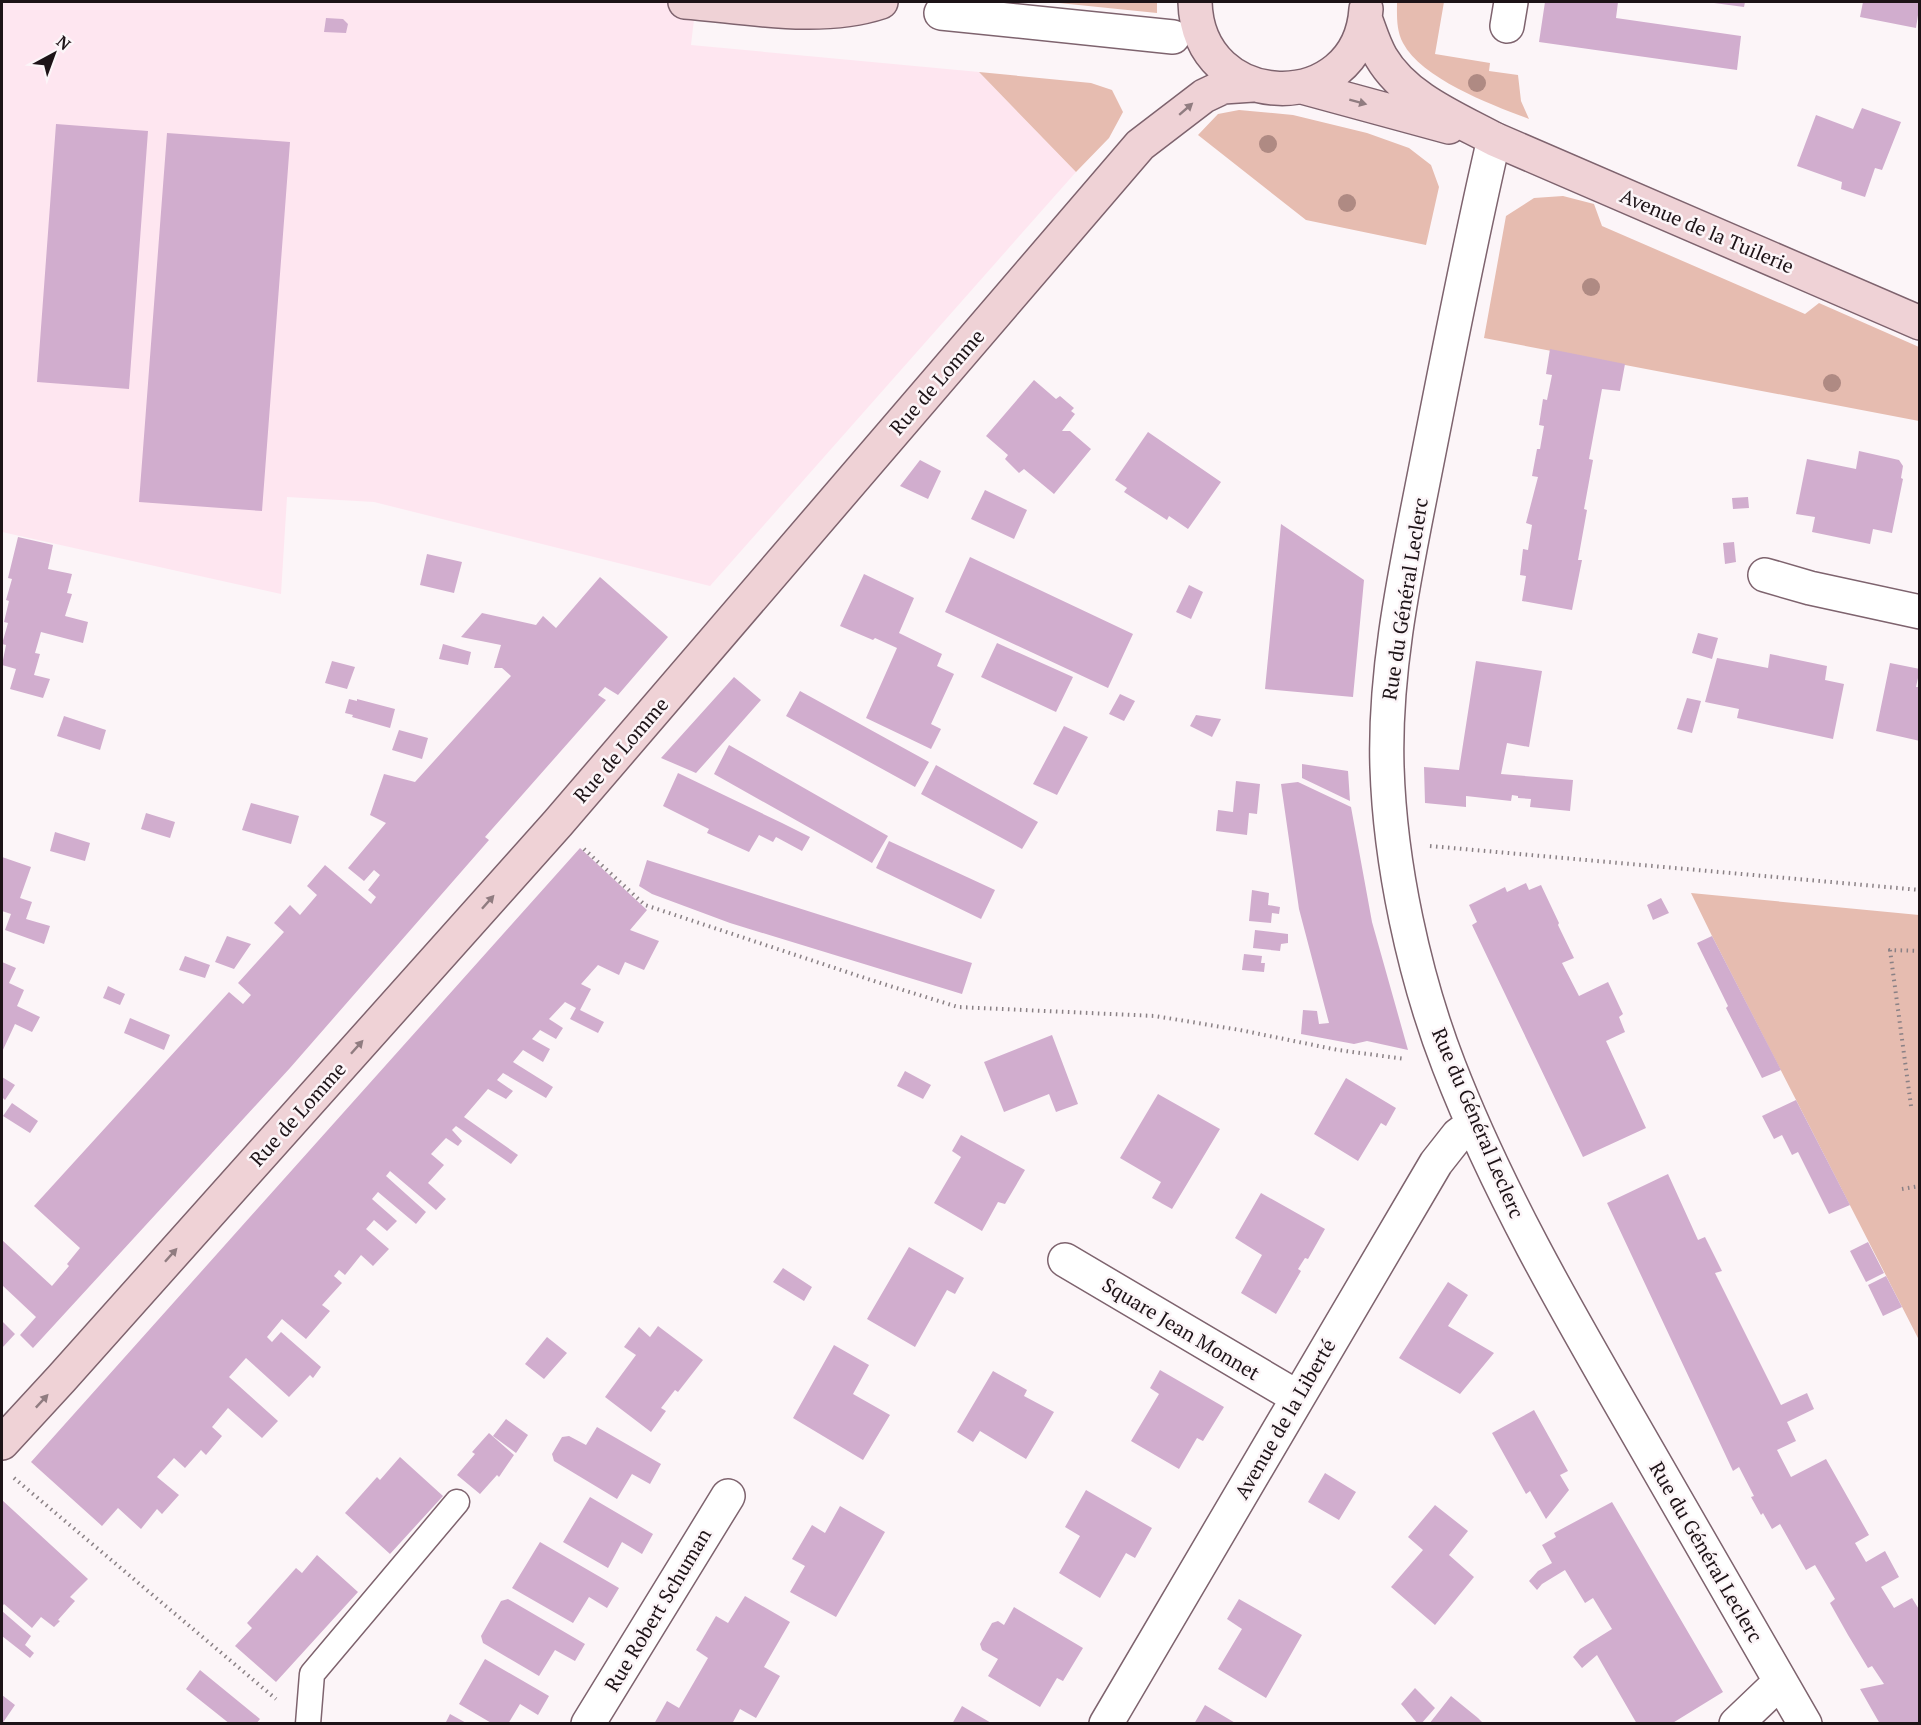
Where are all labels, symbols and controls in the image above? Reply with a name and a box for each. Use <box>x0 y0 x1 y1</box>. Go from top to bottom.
north arrow <box>24 24 84 84</box>
text: N <box>52 30 76 55</box>
one-way arrow <box>1349 98 1367 107</box>
one-way arrow <box>1178 103 1193 116</box>
street label: Avenue de la Tuilerie <box>1616 182 1798 279</box>
street label: Rue de Lomme <box>883 323 990 440</box>
street label: Rue du Général Leclerc <box>1375 496 1434 702</box>
street label: Rue de Lomme <box>567 691 674 808</box>
one-way arrow <box>480 895 494 909</box>
street label: Rue du Général Leclerc <box>1426 1023 1531 1222</box>
one-way arrow <box>350 1040 363 1055</box>
street label: Rue de Lomme <box>244 1056 352 1172</box>
one-way arrow <box>164 1248 177 1263</box>
street label: Square Jean Monnet <box>1097 1271 1266 1387</box>
street label: Avenue de la Liberté <box>1228 1334 1341 1504</box>
one-way arrow <box>34 1394 48 1408</box>
street label: Rue du Général Leclerc <box>1644 1456 1769 1647</box>
street label: Rue Robert Schuman <box>598 1523 717 1696</box>

